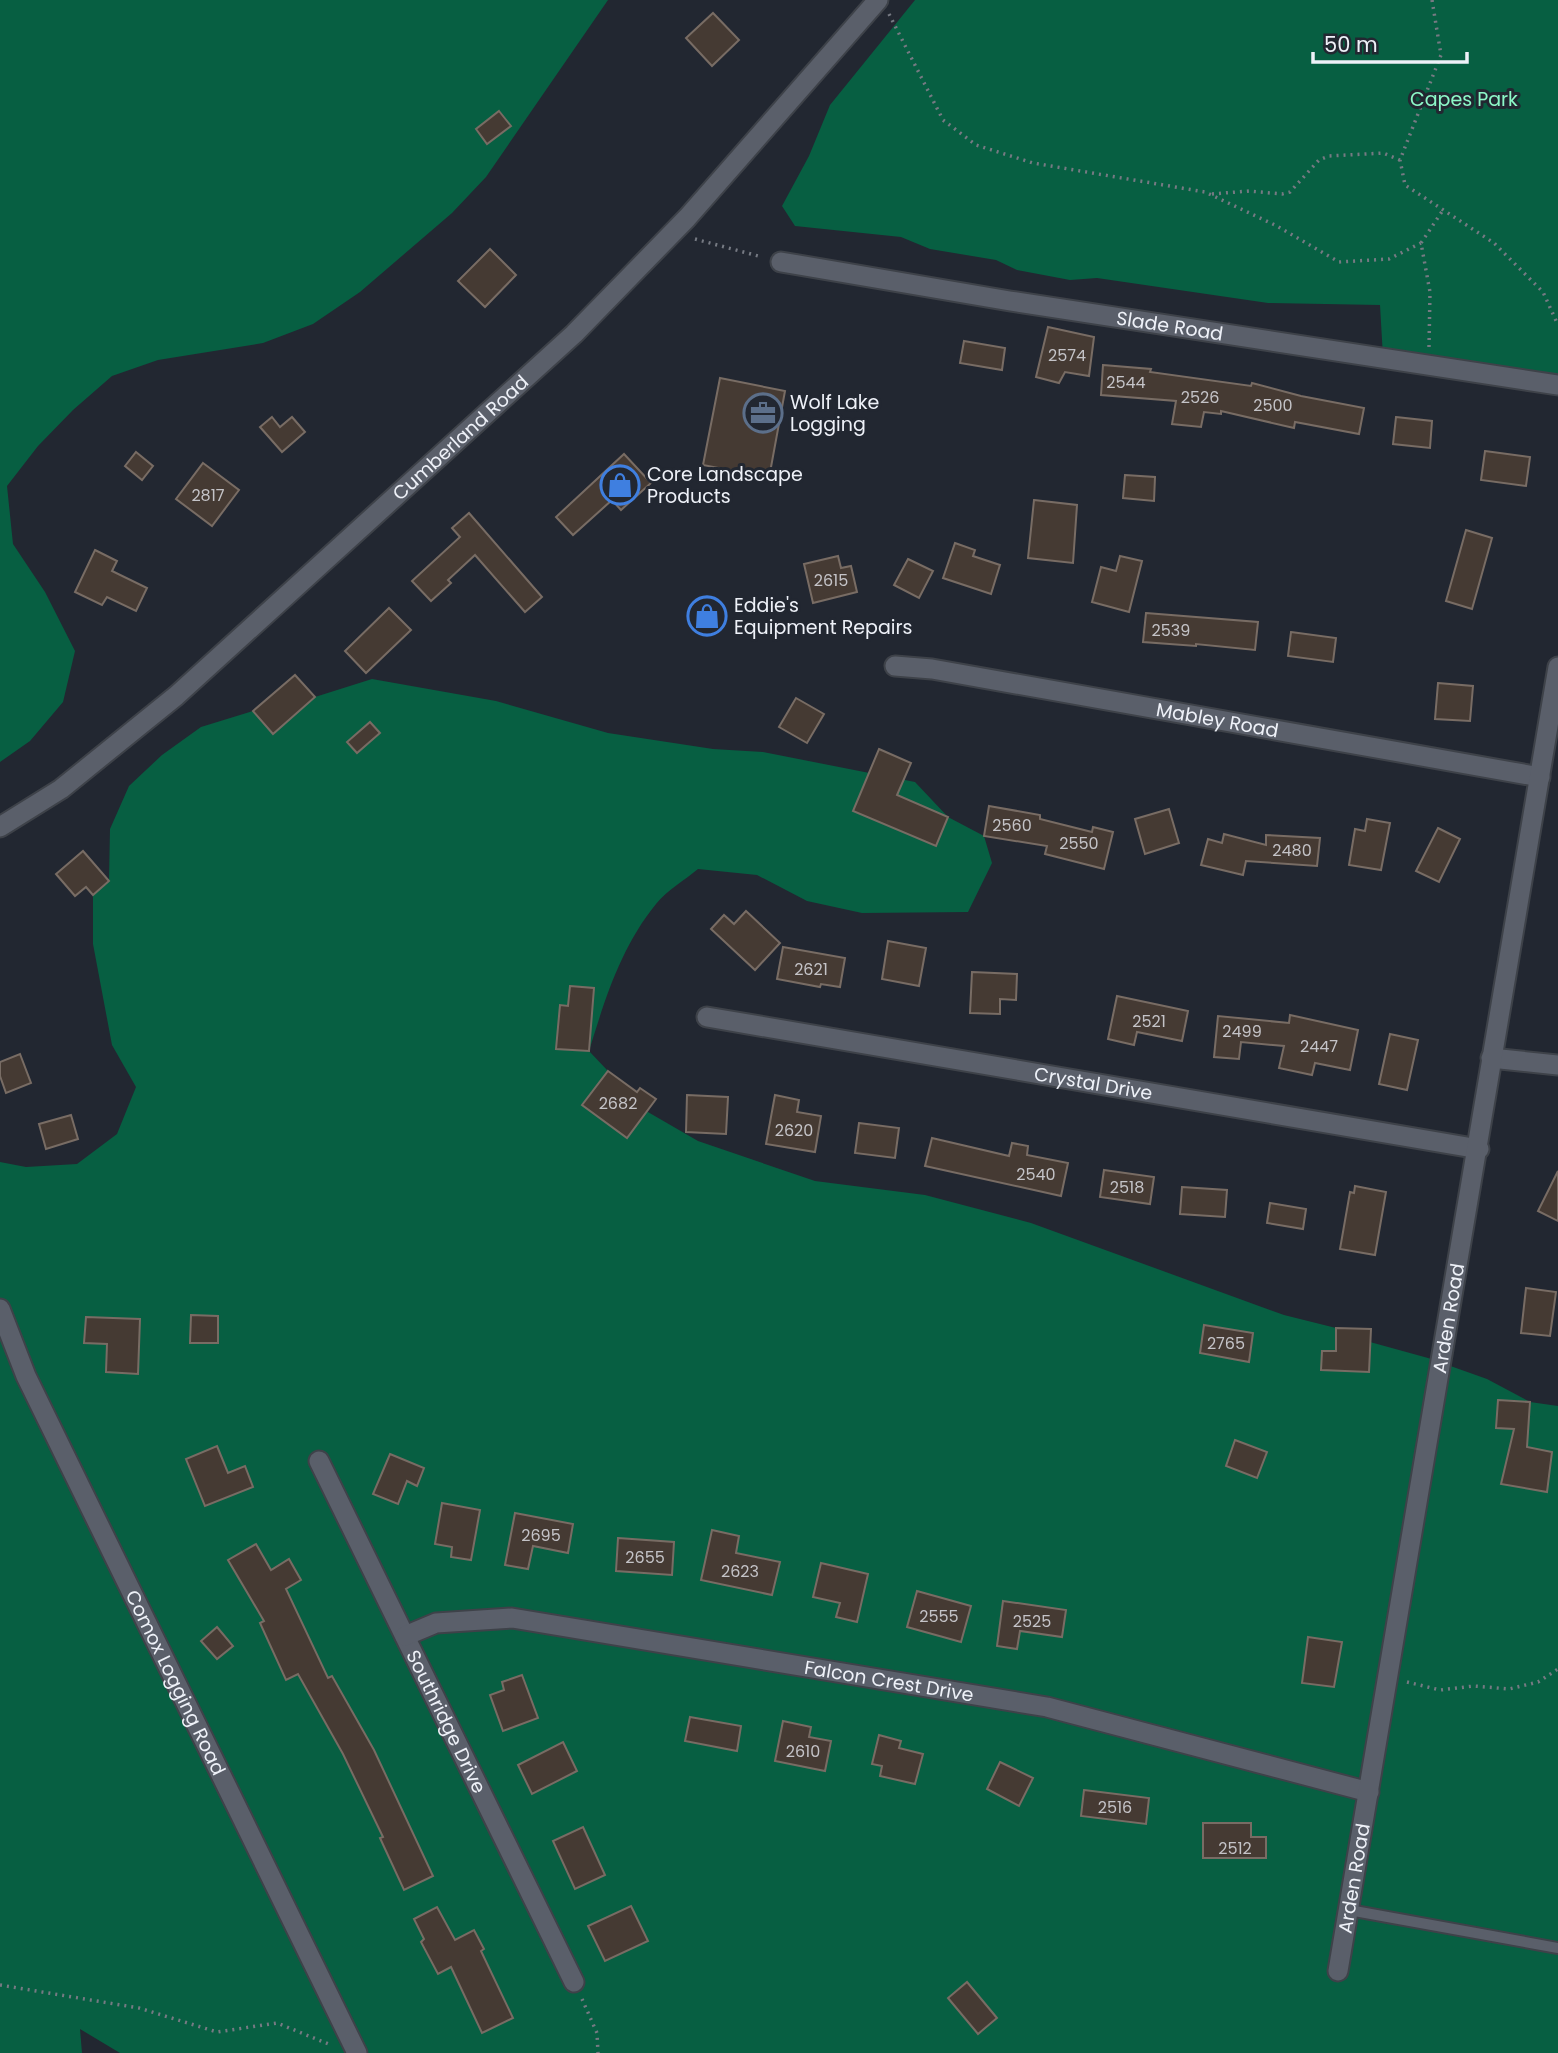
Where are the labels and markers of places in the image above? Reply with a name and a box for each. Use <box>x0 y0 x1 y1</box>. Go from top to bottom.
place label: Wolf Lake Logging <box>790 389 879 438</box>
office icon: Wolf Lake Logging <box>742 392 784 434</box>
place label: Core Landscape Products <box>647 461 803 510</box>
shop icon: Core Landscape Products <box>599 464 641 506</box>
place label: Eddie's Equipment Repairs <box>734 592 912 641</box>
shop icon: Eddie's Equipment Repairs <box>686 595 728 637</box>

